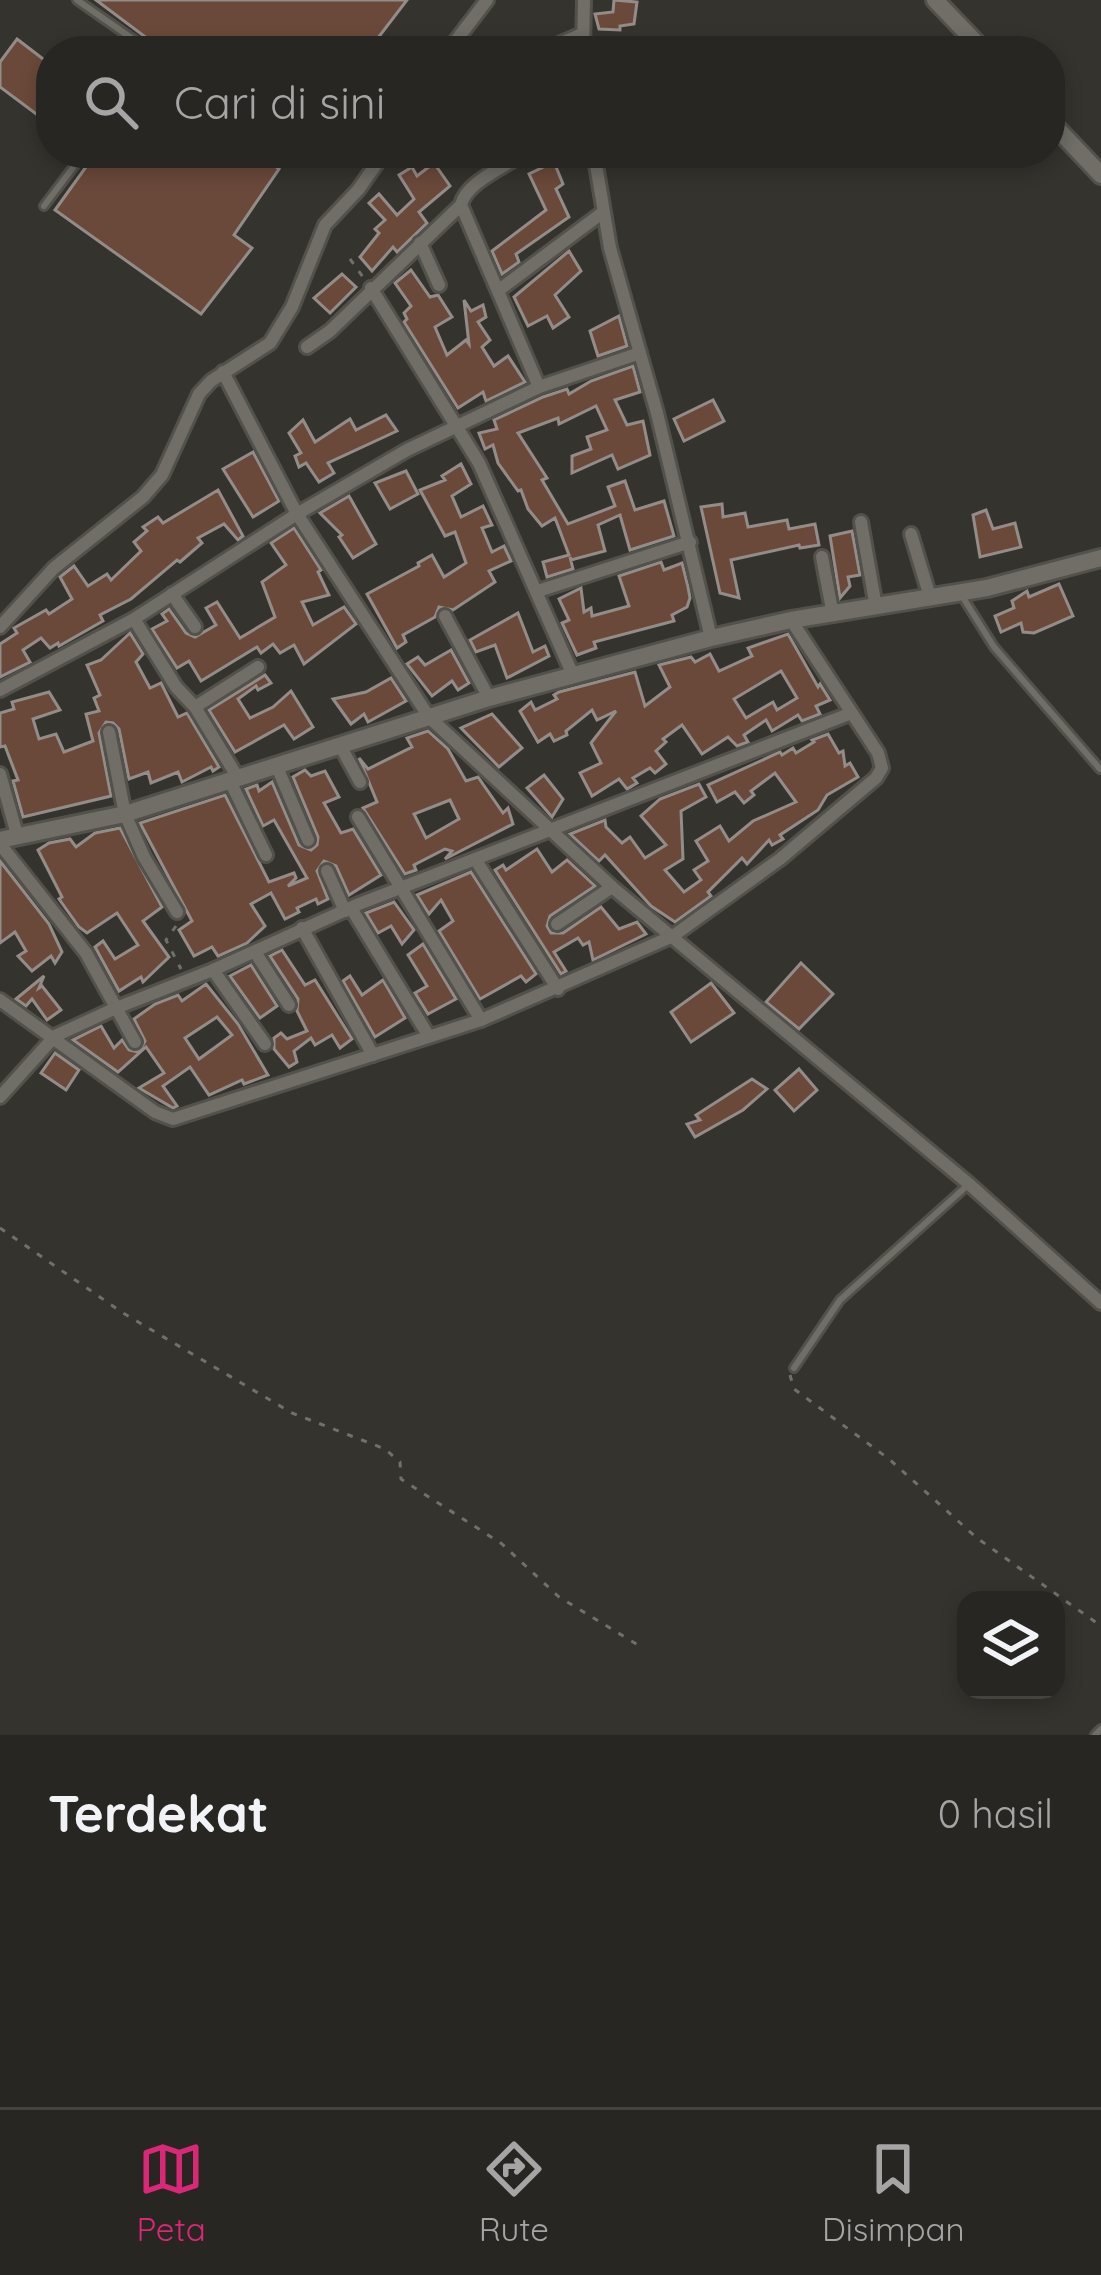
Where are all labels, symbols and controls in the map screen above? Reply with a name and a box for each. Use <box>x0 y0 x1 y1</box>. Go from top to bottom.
search box <box>36 36 1065 168</box>
icon: search <box>78 69 144 135</box>
text: Cari di sini <box>174 74 385 130</box>
map controls <box>957 1591 1065 1699</box>
button: layers <box>957 1591 1065 1699</box>
text: Terdekat <box>48 1781 269 1845</box>
text: 0 hasil <box>938 1789 1053 1838</box>
tab: Peta <box>137 2136 206 2249</box>
tab: Rute <box>479 2136 549 2249</box>
tab: Disimpan <box>822 2136 964 2249</box>

